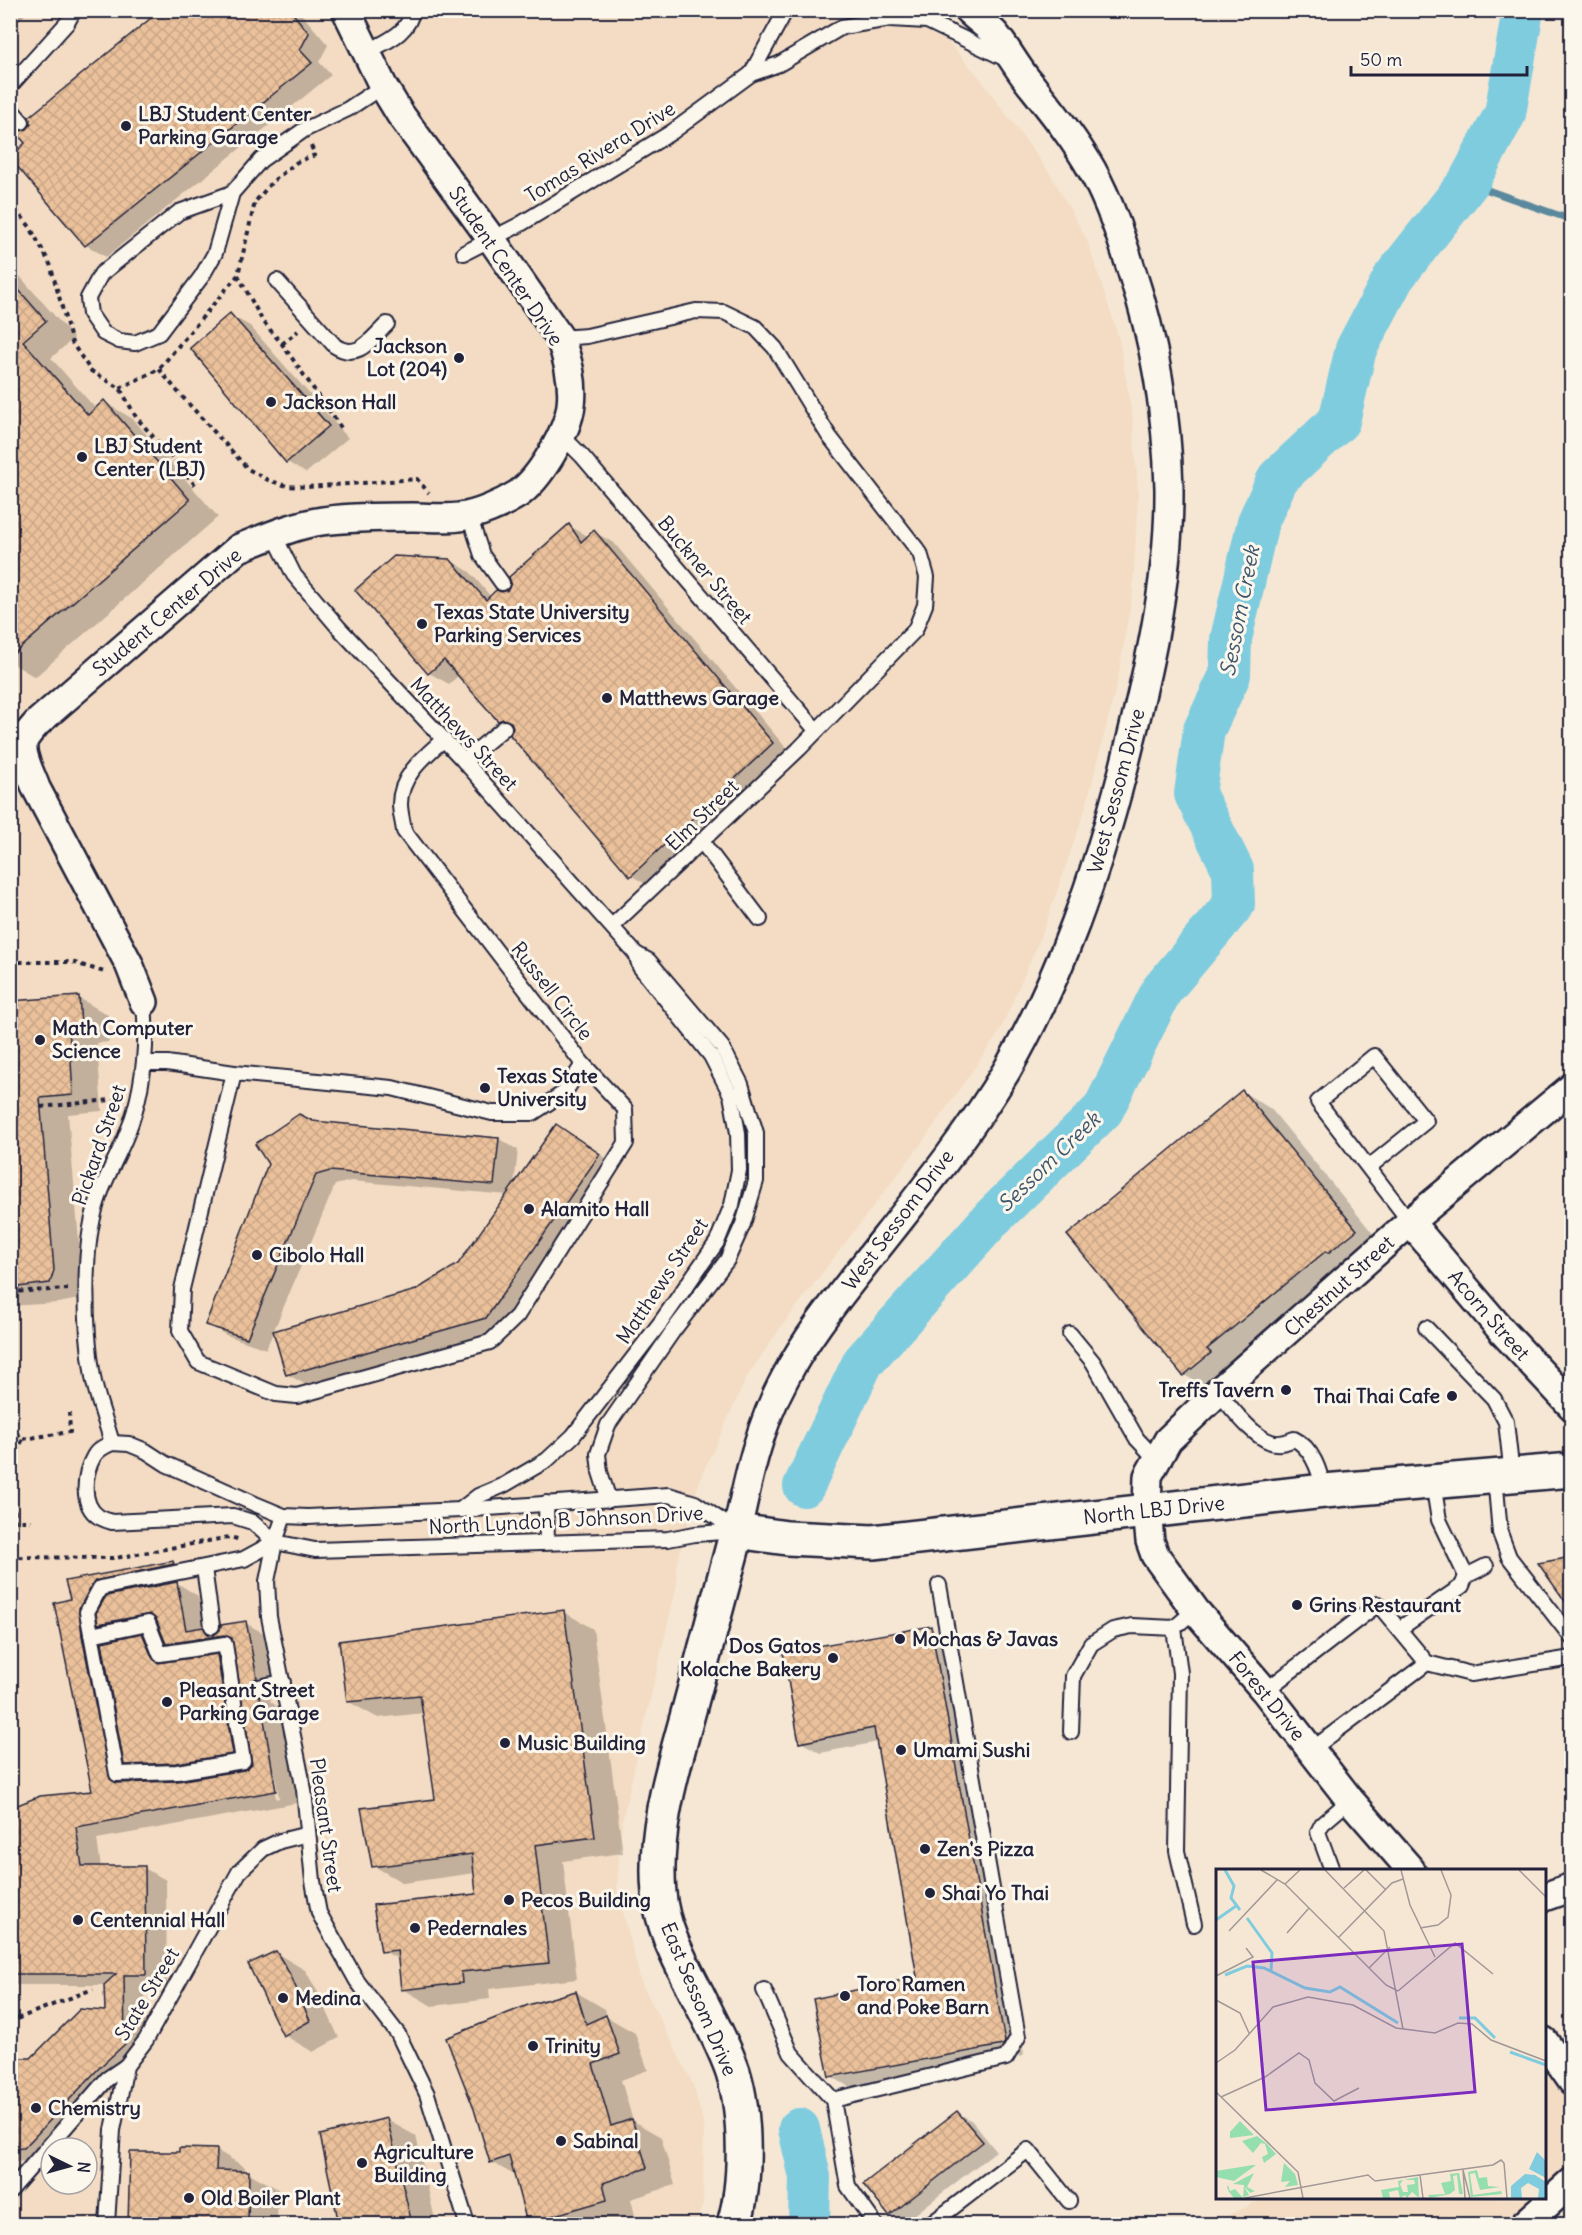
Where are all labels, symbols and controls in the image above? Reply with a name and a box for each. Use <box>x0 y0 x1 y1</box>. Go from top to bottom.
scale bar <box>1351 39 1526 77</box>
text: 50 m <box>1360 48 1402 71</box>
street label: Tomas Rivera Drive <box>520 95 679 208</box>
place label: LBJ Student Center Parking Garage <box>138 101 312 149</box>
marker: LBJ Student Center Parking Garage <box>119 119 133 133</box>
street label: Student Center Drive <box>444 181 569 350</box>
place label: Jackson Lot (204) <box>366 333 447 381</box>
marker: Jackson Lot (204) <box>452 351 466 365</box>
place label: Jackson Hall <box>283 389 396 414</box>
marker: Jackson Hall <box>264 395 278 409</box>
place label: LBJ Student Center (LBJ) <box>94 433 205 481</box>
marker: LBJ Student Center (LBJ) <box>75 450 89 464</box>
street label: Buckner Street <box>653 510 758 629</box>
street label: Student Center Drive <box>87 542 246 681</box>
water label: Sessom Creek <box>1214 542 1266 678</box>
place label: Texas State University Parking Services <box>434 599 630 647</box>
marker: Texas State University Parking Services <box>415 617 429 631</box>
street label: Matthews Street <box>405 672 524 796</box>
place label: Matthews Garage <box>619 685 779 710</box>
marker: Matthews Garage <box>600 691 614 705</box>
street label: West Sessom Drive <box>1081 706 1150 876</box>
street label: Elm Street <box>660 774 744 856</box>
street label: Russell Circle <box>506 936 599 1045</box>
place label: Math Computer Science <box>52 1015 194 1063</box>
marker: Math Computer Science <box>33 1033 47 1047</box>
place label: Texas State University <box>497 1063 598 1111</box>
street label: Pickard Street <box>66 1081 131 1208</box>
marker: Texas State University <box>478 1081 492 1095</box>
water label: Sessom Creek <box>992 1105 1107 1217</box>
street label: West Sessom Drive <box>837 1144 959 1295</box>
place label: Alamito Hall <box>541 1196 649 1221</box>
marker: Alamito Hall <box>522 1202 536 1216</box>
street label: Matthews Street <box>610 1213 713 1348</box>
street label: Chestnut Street <box>1279 1230 1399 1342</box>
place label: Cibolo Hall <box>269 1242 364 1267</box>
marker: Cibolo Hall <box>250 1248 264 1262</box>
street label: Acorn Street <box>1443 1264 1536 1365</box>
place label: Treffs Tavern <box>1159 1377 1274 1402</box>
marker: Treffs Tavern <box>1279 1383 1293 1397</box>
place label: Thai Thai Cafe <box>1313 1383 1440 1408</box>
marker: Thai Thai Cafe <box>1445 1389 1459 1403</box>
street label: North LBJ Drive <box>1082 1490 1226 1529</box>
street label: North Lyndon B Johnson Drive <box>428 1500 704 1539</box>
place label: Grins Restaurant <box>1309 1592 1461 1617</box>
marker: Grins Restaurant <box>1290 1598 1304 1612</box>
place label: Mochas & Javas <box>912 1626 1058 1651</box>
marker: Mochas & Javas <box>893 1632 907 1646</box>
place label: Dos Gatos Kolache Bakery <box>680 1633 821 1681</box>
street label: Forest Drive <box>1224 1646 1311 1745</box>
marker: Dos Gatos Kolache Bakery <box>826 1651 840 1665</box>
place label: Pleasant Street Parking Garage <box>179 1677 320 1725</box>
marker: Pleasant Street Parking Garage <box>160 1695 174 1709</box>
place label: Music Building <box>517 1730 646 1755</box>
marker: Music Building <box>498 1736 512 1750</box>
place label: Umami Sushi <box>913 1737 1030 1762</box>
marker: Umami Sushi <box>894 1743 908 1757</box>
street label: Pleasant Street <box>305 1756 348 1894</box>
place label: Zen's Pizza <box>937 1836 1035 1861</box>
marker: Zen's Pizza <box>918 1842 932 1856</box>
inset map <box>1216 1869 1546 2199</box>
place label: Shai Yo Thai <box>942 1880 1049 1905</box>
marker: Shai Yo Thai <box>923 1886 937 1900</box>
place label: Pecos Building <box>521 1887 651 1912</box>
marker: Pecos Building <box>502 1893 516 1907</box>
place label: Centennial Hall <box>90 1907 225 1932</box>
marker: Centennial Hall <box>71 1913 85 1927</box>
place label: Pedernales <box>427 1915 527 1940</box>
street label: East Sessom Drive <box>656 1918 743 2079</box>
marker: Pedernales <box>408 1921 422 1935</box>
street label: State Street <box>109 1942 184 2045</box>
place label: Toro Ramen and Poke Barn <box>857 1971 990 2019</box>
place label: Medina <box>295 1985 362 2010</box>
marker: Toro Ramen and Poke Barn <box>838 1989 852 2003</box>
marker: Medina <box>276 1991 290 2005</box>
place label: Trinity <box>545 2033 601 2058</box>
marker: Trinity <box>526 2039 540 2053</box>
place label: Chemistry <box>48 2095 141 2120</box>
marker: Chemistry <box>29 2101 43 2115</box>
place label: Sabinal <box>573 2128 639 2153</box>
marker: Sabinal <box>554 2134 568 2148</box>
north arrow <box>39 2136 99 2196</box>
place label: Agriculture Building <box>374 2139 474 2187</box>
marker: Agriculture Building <box>355 2156 369 2170</box>
text: N <box>73 2161 94 2174</box>
place label: Old Boiler Plant <box>201 2185 341 2210</box>
marker: Old Boiler Plant <box>182 2191 196 2205</box>

